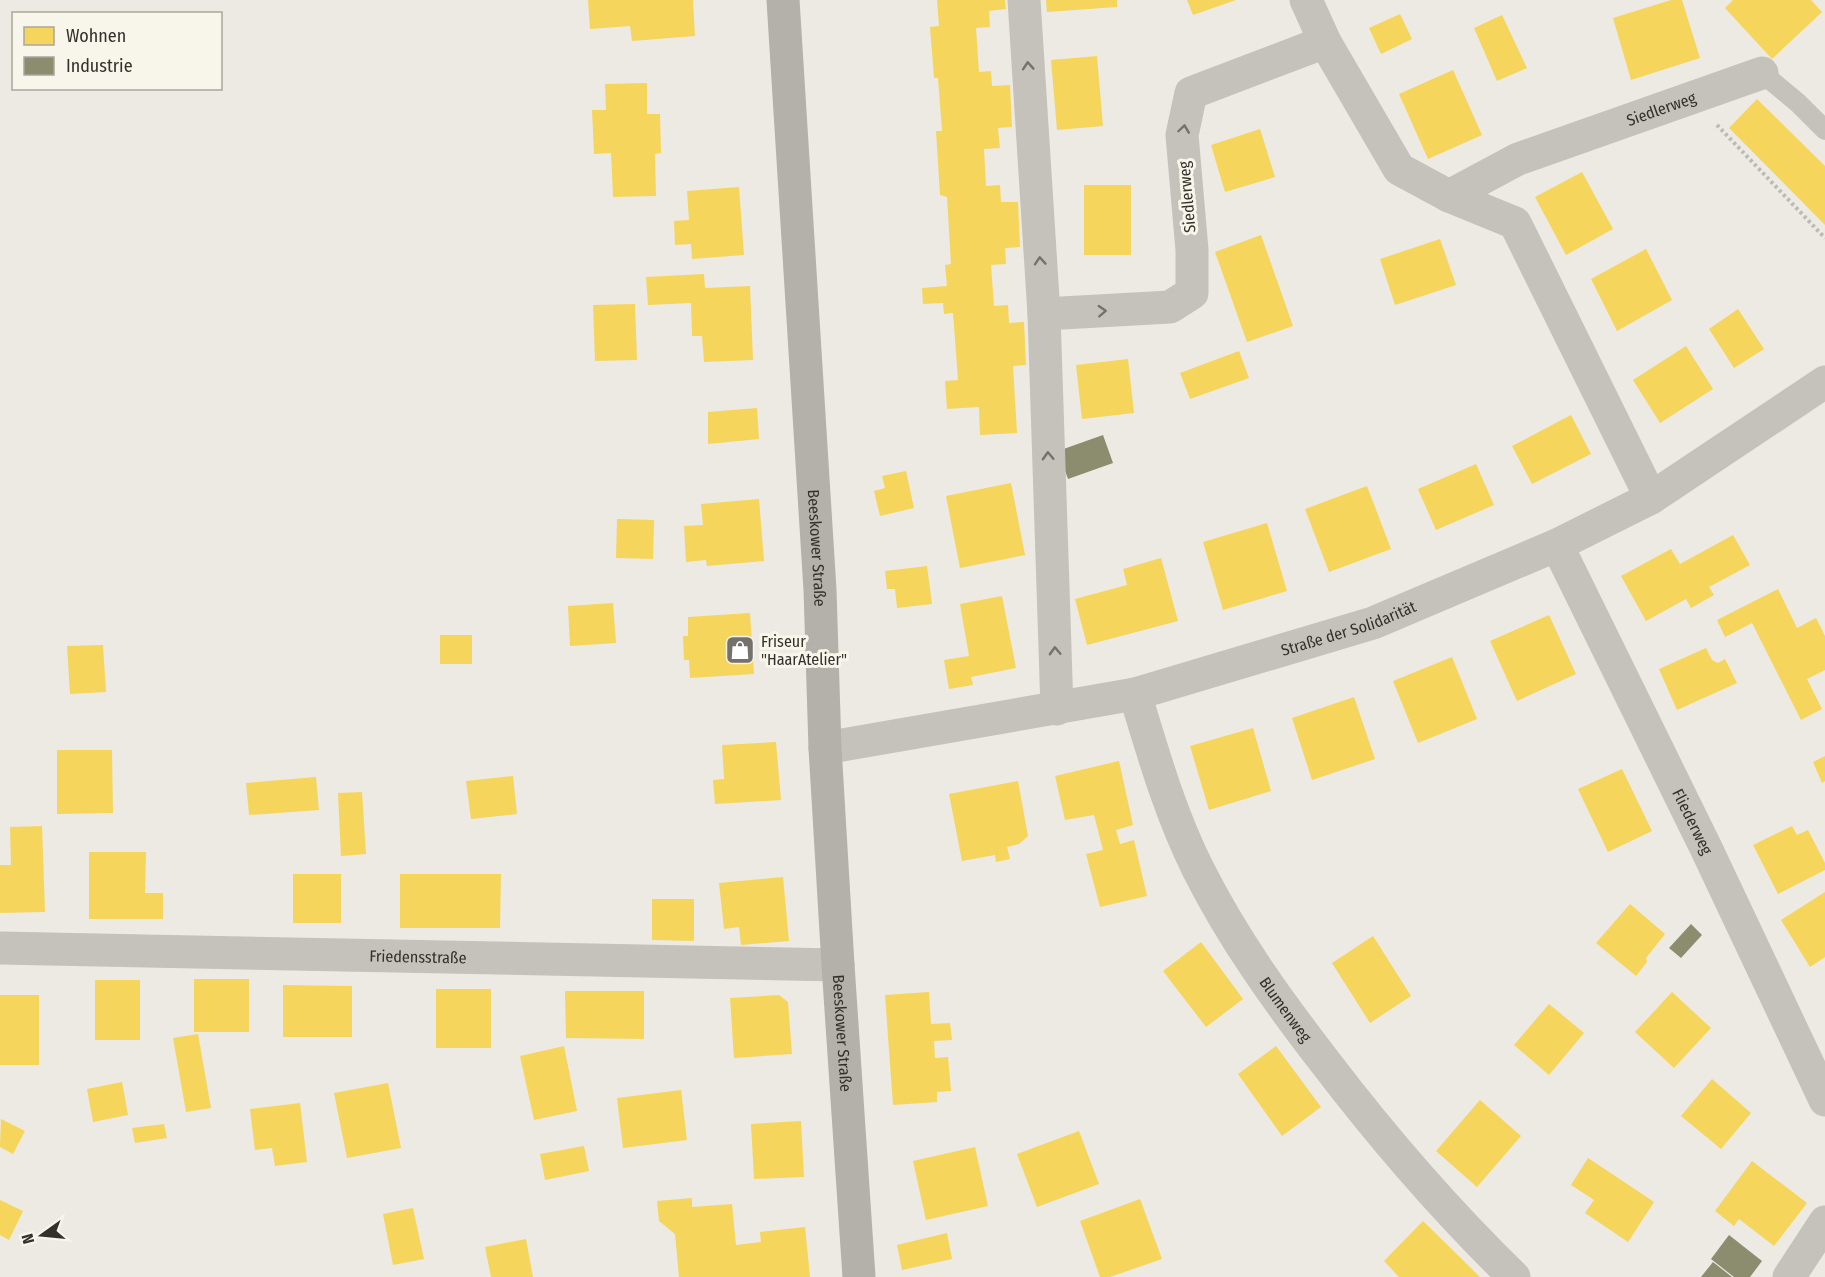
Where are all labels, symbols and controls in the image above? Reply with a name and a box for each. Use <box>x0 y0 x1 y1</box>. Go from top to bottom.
legend <box>12 12 222 90</box>
text: Wohnen <box>66 25 126 47</box>
text: Industrie <box>66 55 133 77</box>
one-way arrow <box>1022 62 1035 71</box>
street label: Siedlerweg <box>1624 87 1699 130</box>
one-way arrow <box>1177 125 1190 134</box>
street label: Siedlerweg <box>1174 160 1200 234</box>
one-way arrow <box>1034 257 1047 266</box>
one-way arrow <box>1098 304 1107 317</box>
one-way arrow <box>1042 451 1055 460</box>
street label: Beeskower Straße <box>804 489 830 607</box>
street label: Straße der Solidarität <box>1279 596 1419 659</box>
place label: Friseur "HaarAtelier" <box>761 632 847 669</box>
shop icon: Friseur "HaarAtelier" <box>724 634 756 666</box>
one-way arrow <box>1048 646 1061 655</box>
street label: Fliederweg <box>1669 785 1717 858</box>
street label: Friedensstraße <box>369 946 467 967</box>
street label: Blumenweg <box>1256 973 1316 1046</box>
street label: Beeskower Straße <box>829 974 856 1093</box>
north arrow <box>12 1205 72 1265</box>
text: N <box>18 1232 38 1246</box>

